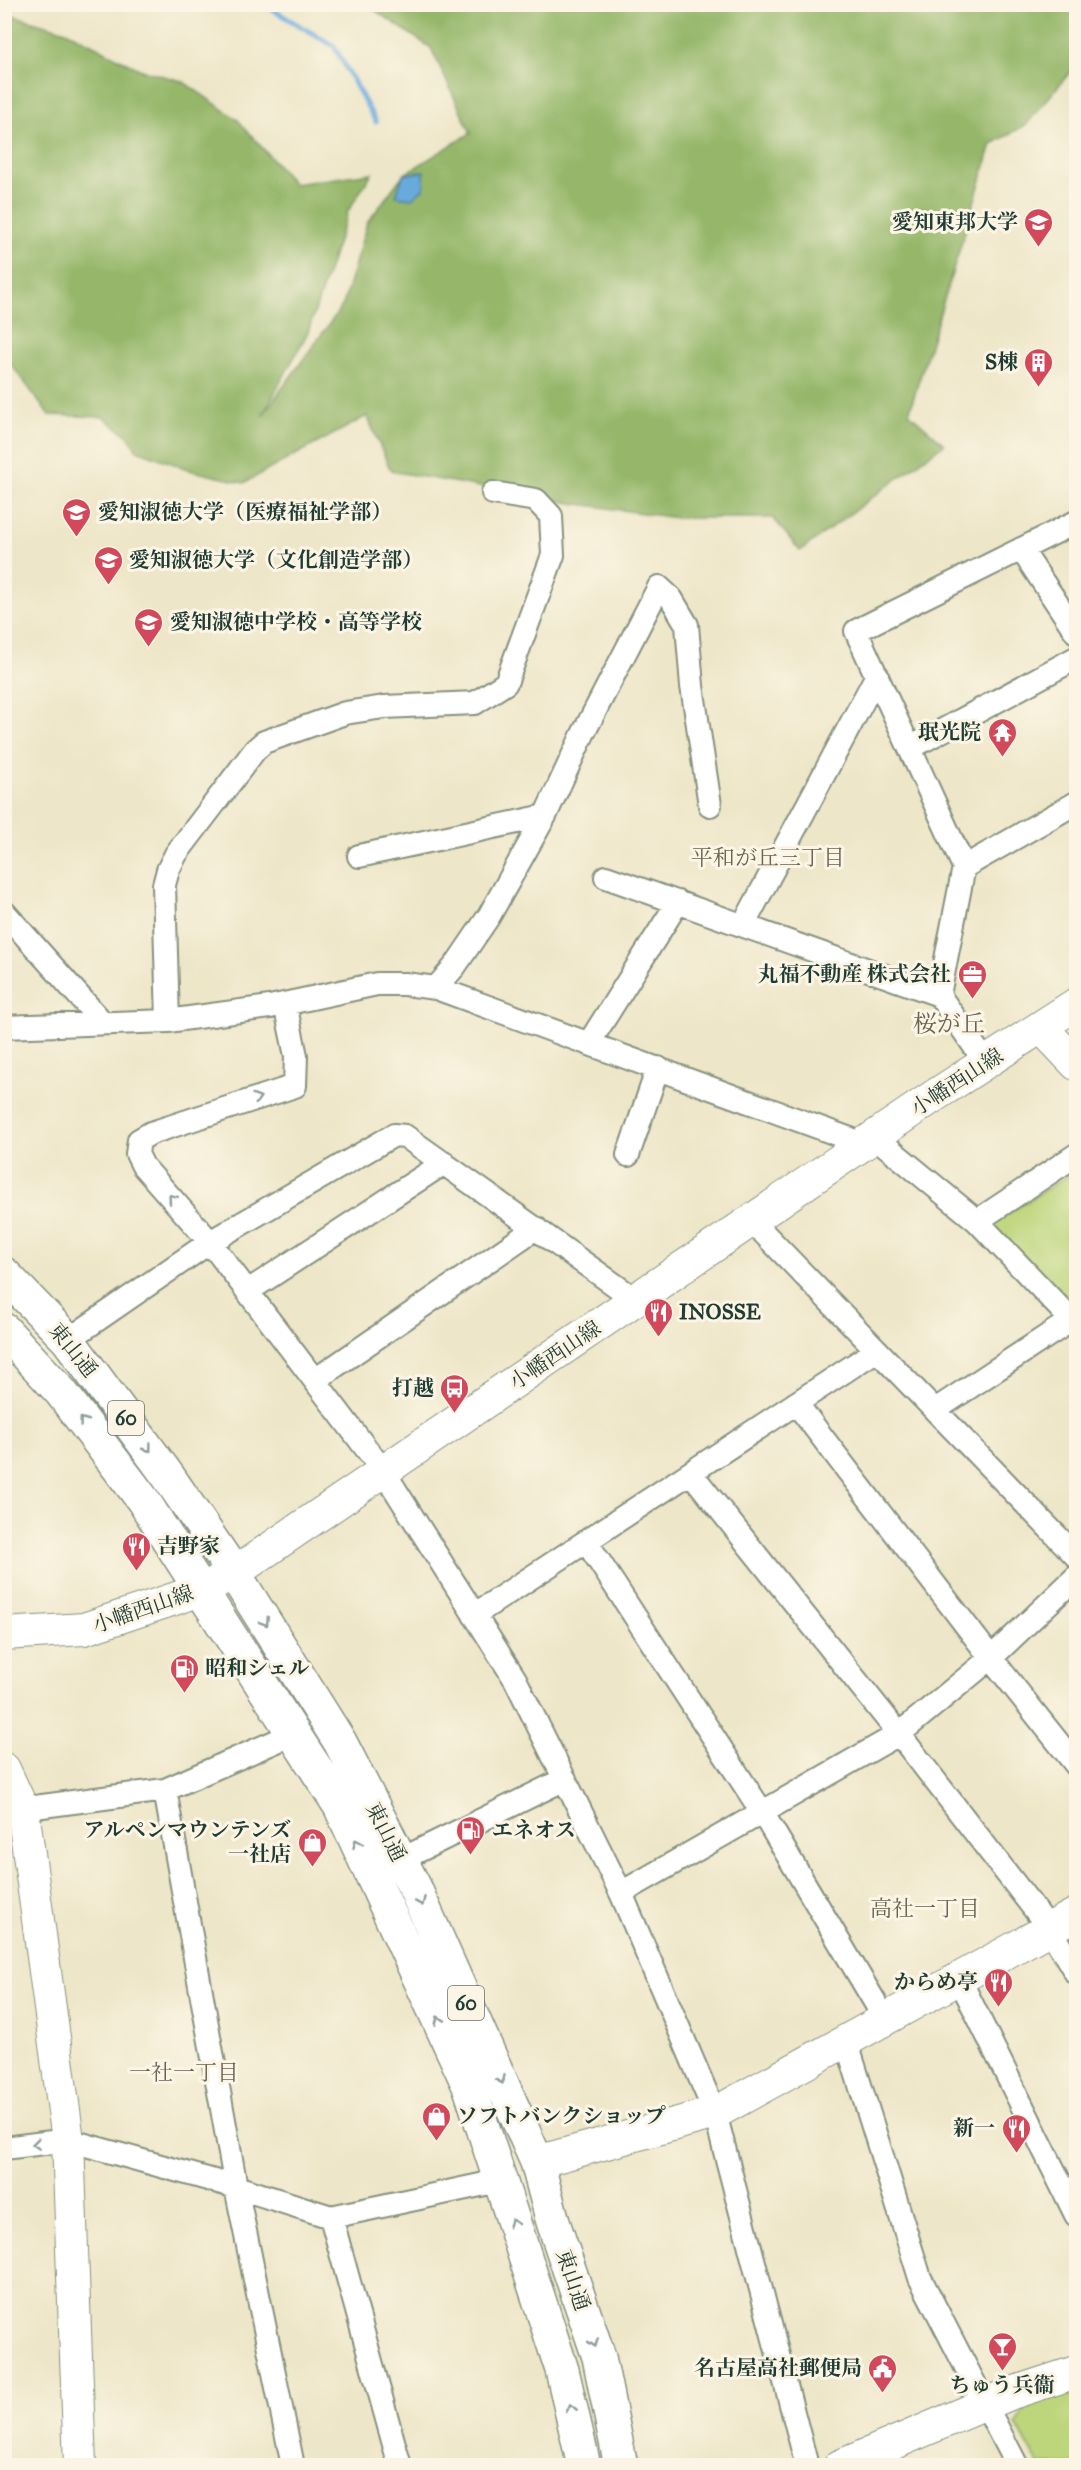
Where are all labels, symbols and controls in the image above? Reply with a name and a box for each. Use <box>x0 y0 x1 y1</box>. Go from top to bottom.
school or university icon: 愛知東邦大学 <box>1023 206 1055 248</box>
place label: 愛知東邦大学 <box>892 209 1018 235</box>
building icon: S棟 <box>1023 346 1055 388</box>
place label: S棟 <box>985 349 1018 375</box>
school or university icon: 愛知淑徳大学（医療福祉学部） <box>61 496 93 538</box>
place label: 愛知淑徳大学（医療福祉学部） <box>98 499 392 525</box>
school or university icon: 愛知淑徳大学（文化創造学部） <box>92 544 124 586</box>
place label: 愛知淑徳大学（文化創造学部） <box>129 547 423 573</box>
school or university icon: 愛知淑徳中学校・高等学校 <box>133 606 165 648</box>
place label: 愛知淑徳中学校・高等学校 <box>170 609 422 635</box>
temple icon: 珉光院 <box>986 716 1018 758</box>
place label: 珉光院 <box>918 719 981 745</box>
district label: 平和が丘三丁目 <box>691 844 845 871</box>
office icon: 丸福不動産 株式会社 <box>956 958 988 1000</box>
place label: 丸福不動産 株式会社 <box>757 961 951 987</box>
district label: 桜が丘 <box>913 1009 985 1039</box>
street label: 小幡西山線 <box>906 1043 1008 1121</box>
one-way arrow <box>251 1093 262 1106</box>
one-way arrow <box>168 1194 179 1205</box>
restaurant icon: INOSSE <box>642 1296 674 1338</box>
place label: INOSSE <box>679 1299 761 1325</box>
street label: 小幡西山線 <box>504 1315 606 1395</box>
street label: 東山通 <box>43 1317 103 1383</box>
bus stop icon: 打越 <box>439 1372 471 1414</box>
place label: 打越 <box>392 1375 434 1401</box>
road number: 60 <box>108 1401 144 1435</box>
one-way arrow <box>80 1417 91 1428</box>
one-way arrow <box>141 1442 152 1453</box>
restaurant icon: 吉野家 <box>120 1530 152 1572</box>
place label: 吉野家 <box>157 1533 220 1559</box>
street label: 小幡西山線 <box>89 1580 197 1638</box>
one-way arrow <box>258 1615 269 1626</box>
fuel station icon: 昭和シェル <box>168 1652 200 1694</box>
place label: 昭和シェル <box>205 1655 310 1681</box>
street label: 東山通 <box>360 1798 412 1866</box>
fuel station icon: エネオス <box>455 1814 487 1856</box>
place label: アルペンマウンテンズ 一社店 <box>84 1817 291 1867</box>
place label: エネオス <box>492 1817 576 1843</box>
shop icon: アルペンマウンテンズ 一社店 <box>296 1826 328 1868</box>
one-way arrow <box>353 1838 365 1849</box>
district label: 高社一丁目 <box>870 1895 980 1922</box>
one-way arrow <box>414 1896 426 1907</box>
restaurant icon: からめ亭 <box>983 1966 1015 2008</box>
place label: からめ亭 <box>894 1969 978 1995</box>
road number: 60 <box>448 1986 484 2020</box>
one-way arrow <box>434 2015 446 2026</box>
district label: 一社一丁目 <box>129 2059 239 2086</box>
one-way arrow <box>494 2074 506 2085</box>
shop icon: ソフトバンクショップ <box>420 2100 452 2142</box>
place label: ソフトバンクショップ <box>457 2103 666 2129</box>
restaurant icon: 新一 <box>1000 2112 1032 2154</box>
place label: 新一 <box>953 2115 995 2141</box>
one-way arrow <box>32 2137 41 2150</box>
one-way arrow <box>507 2218 520 2229</box>
street label: 東山通 <box>550 2246 596 2314</box>
bar icon: ちゅう兵衞 <box>986 2330 1018 2372</box>
one-way arrow <box>587 2337 599 2348</box>
public building icon: 名古屋高社郵便局 <box>867 2352 899 2394</box>
place label: 名古屋高社郵便局 <box>694 2355 862 2381</box>
place label: ちゅう兵衞 <box>950 2372 1055 2398</box>
one-way arrow <box>565 2404 578 2414</box>

